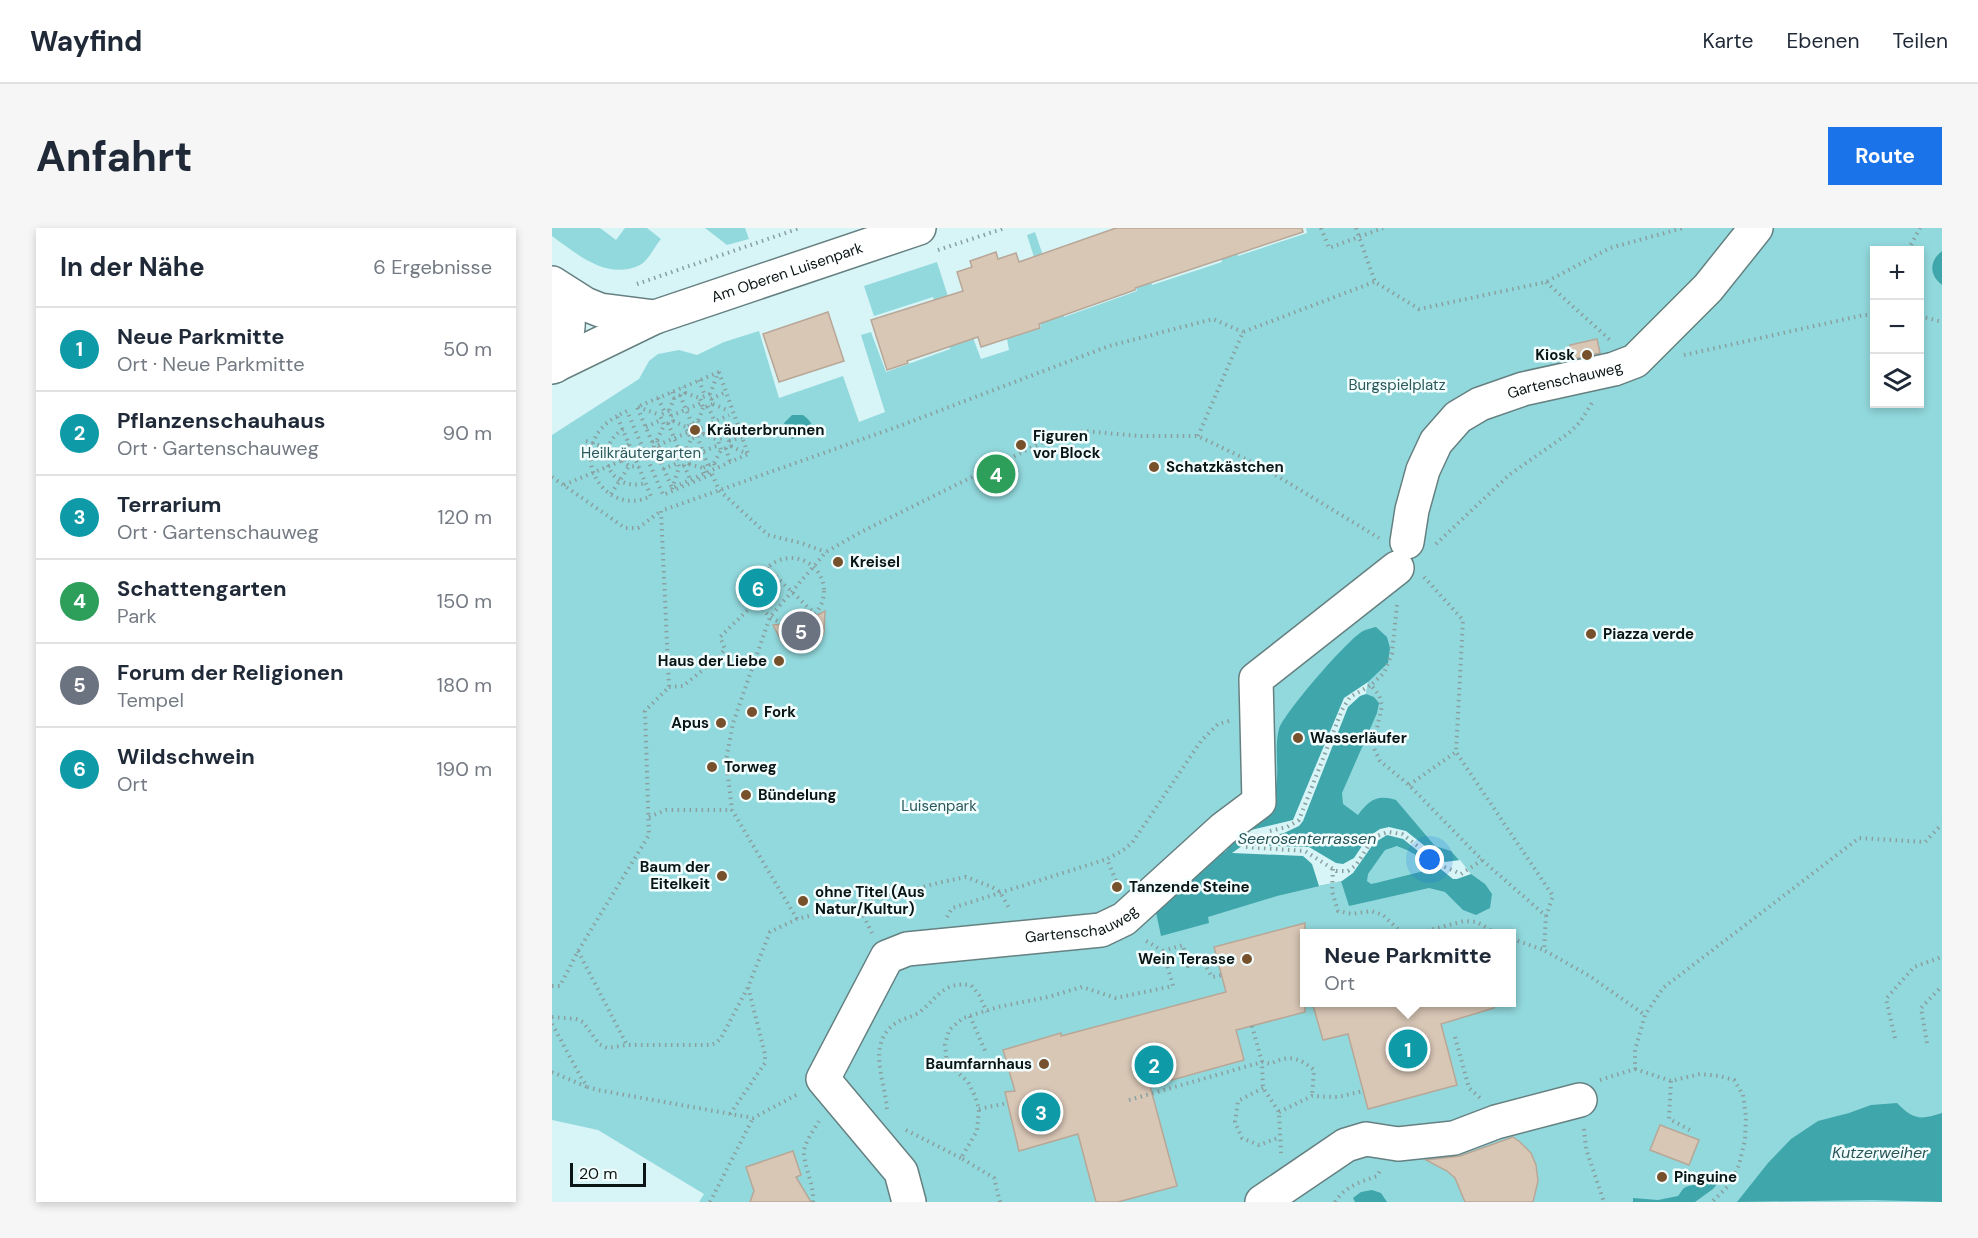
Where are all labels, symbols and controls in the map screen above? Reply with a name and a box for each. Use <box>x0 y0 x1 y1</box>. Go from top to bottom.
text: Wayfind <box>30 23 142 60</box>
text: Karte <box>1703 27 1753 55</box>
text: Ebenen <box>1786 27 1859 55</box>
text: Teilen <box>1892 27 1948 55</box>
button: Route <box>1828 127 1942 185</box>
text: Anfahrt <box>36 129 192 184</box>
street label: Am Oberen Luisenpark <box>709 237 866 307</box>
map controls <box>1870 246 1924 408</box>
button: + <box>1870 246 1924 300</box>
text: In der Nähe <box>60 250 205 284</box>
text: 6 Ergebnisse <box>373 254 492 280</box>
button: − <box>1870 300 1924 354</box>
text: Neue Parkmitte <box>117 322 284 351</box>
text: 1 <box>76 336 83 362</box>
text: 50 m <box>443 336 492 362</box>
place label: Kiosk <box>1535 345 1575 365</box>
marker: Kiosk <box>1580 348 1594 362</box>
text: Ort · Neue Parkmitte <box>117 351 305 377</box>
button: layers <box>1870 354 1924 408</box>
street label: Gartenschauweg <box>1505 357 1625 404</box>
park label: Burgspielplatz <box>1348 375 1446 395</box>
text: Pflanzenschauhaus <box>117 406 325 435</box>
text: 2 <box>74 420 85 446</box>
text: 90 m <box>443 420 492 446</box>
place label: Kräuterbrunnen <box>707 420 824 440</box>
marker: Kräuterbrunnen <box>688 423 702 437</box>
place label: Figuren vor Block <box>1033 426 1101 463</box>
text: Ort · Gartenschauweg <box>117 435 319 461</box>
marker: Figuren vor Block <box>1014 438 1028 452</box>
park label: Heilkräutergarten <box>581 443 701 463</box>
pin: 4 <box>976 452 1016 496</box>
place label: Schatzkästchen <box>1166 457 1284 477</box>
marker: Schatzkästchen <box>1147 460 1161 474</box>
text: Terrarium <box>117 490 222 519</box>
text: 3 <box>73 504 86 530</box>
text: 120 m <box>438 504 492 530</box>
text: Ort · Gartenschauweg <box>117 519 319 545</box>
place label: Kreisel <box>850 552 900 572</box>
marker: Kreisel <box>831 555 845 569</box>
pin: 6 <box>738 566 778 610</box>
text: Schattengarten <box>117 574 287 603</box>
text: 4 <box>73 588 86 614</box>
text: 150 m <box>437 588 492 614</box>
text: Park <box>117 603 157 629</box>
pin: 5 <box>782 608 820 654</box>
place label: Piazza verde <box>1603 624 1694 644</box>
marker: Piazza verde <box>1584 627 1598 641</box>
place label: Haus der Liebe <box>658 651 767 671</box>
marker: Haus der Liebe <box>772 654 786 668</box>
text: Forum der Religionen <box>117 658 344 687</box>
text: 5 <box>73 672 86 698</box>
text: 180 m <box>437 672 492 698</box>
text: Tempel <box>117 687 184 713</box>
place label: Fork <box>764 702 796 722</box>
marker: Fork <box>745 705 759 719</box>
place label: Apus <box>671 713 709 733</box>
marker: Apus <box>714 716 728 730</box>
place label: Wasserläufer <box>1310 728 1407 748</box>
marker: Wasserläufer <box>1291 731 1305 745</box>
text: Wildschwein <box>117 742 255 771</box>
text: 6 <box>73 756 86 782</box>
text: 190 m <box>436 756 492 782</box>
place label: Torweg <box>724 757 777 777</box>
marker: Torweg <box>705 760 719 774</box>
text: Ort <box>117 771 148 797</box>
place label: Bündelung <box>758 785 836 805</box>
marker: Bündelung <box>739 788 753 802</box>
park label: Luisenpark <box>901 796 977 816</box>
water label: Seerosenterrassen <box>1238 828 1376 849</box>
your location <box>1415 845 1444 874</box>
place label: Baum der Eitelkeit <box>640 857 710 894</box>
marker: Baum der Eitelkeit <box>715 869 729 883</box>
place label: Tanzende Steine <box>1129 877 1250 897</box>
marker: Tanzende Steine <box>1110 880 1124 894</box>
place label: ohne Titel (Aus Natur/Kultur) <box>815 882 925 919</box>
marker: ohne Titel (Aus Natur/Kultur) <box>796 894 810 908</box>
street label: Gartenschauweg <box>1024 901 1142 947</box>
popup <box>1300 929 1516 1007</box>
text: Neue Parkmitte <box>1324 941 1492 970</box>
place label: Wein Terasse <box>1138 949 1235 969</box>
marker: Wein Terasse <box>1240 952 1254 966</box>
text: Ort <box>1324 970 1355 996</box>
pin: 1 <box>1388 1026 1428 1072</box>
pin: 2 <box>1134 1042 1174 1088</box>
place label: Baumfarnhaus <box>926 1054 1032 1074</box>
marker: Baumfarnhaus <box>1037 1057 1051 1071</box>
pin: 3 <box>1022 1090 1060 1134</box>
water label: Kutzerweiher <box>1832 1142 1929 1163</box>
scale bar <box>570 1160 646 1188</box>
text: 20 m <box>579 1163 618 1184</box>
place label: Pinguine <box>1674 1167 1737 1187</box>
marker: Pinguine <box>1655 1170 1669 1184</box>

